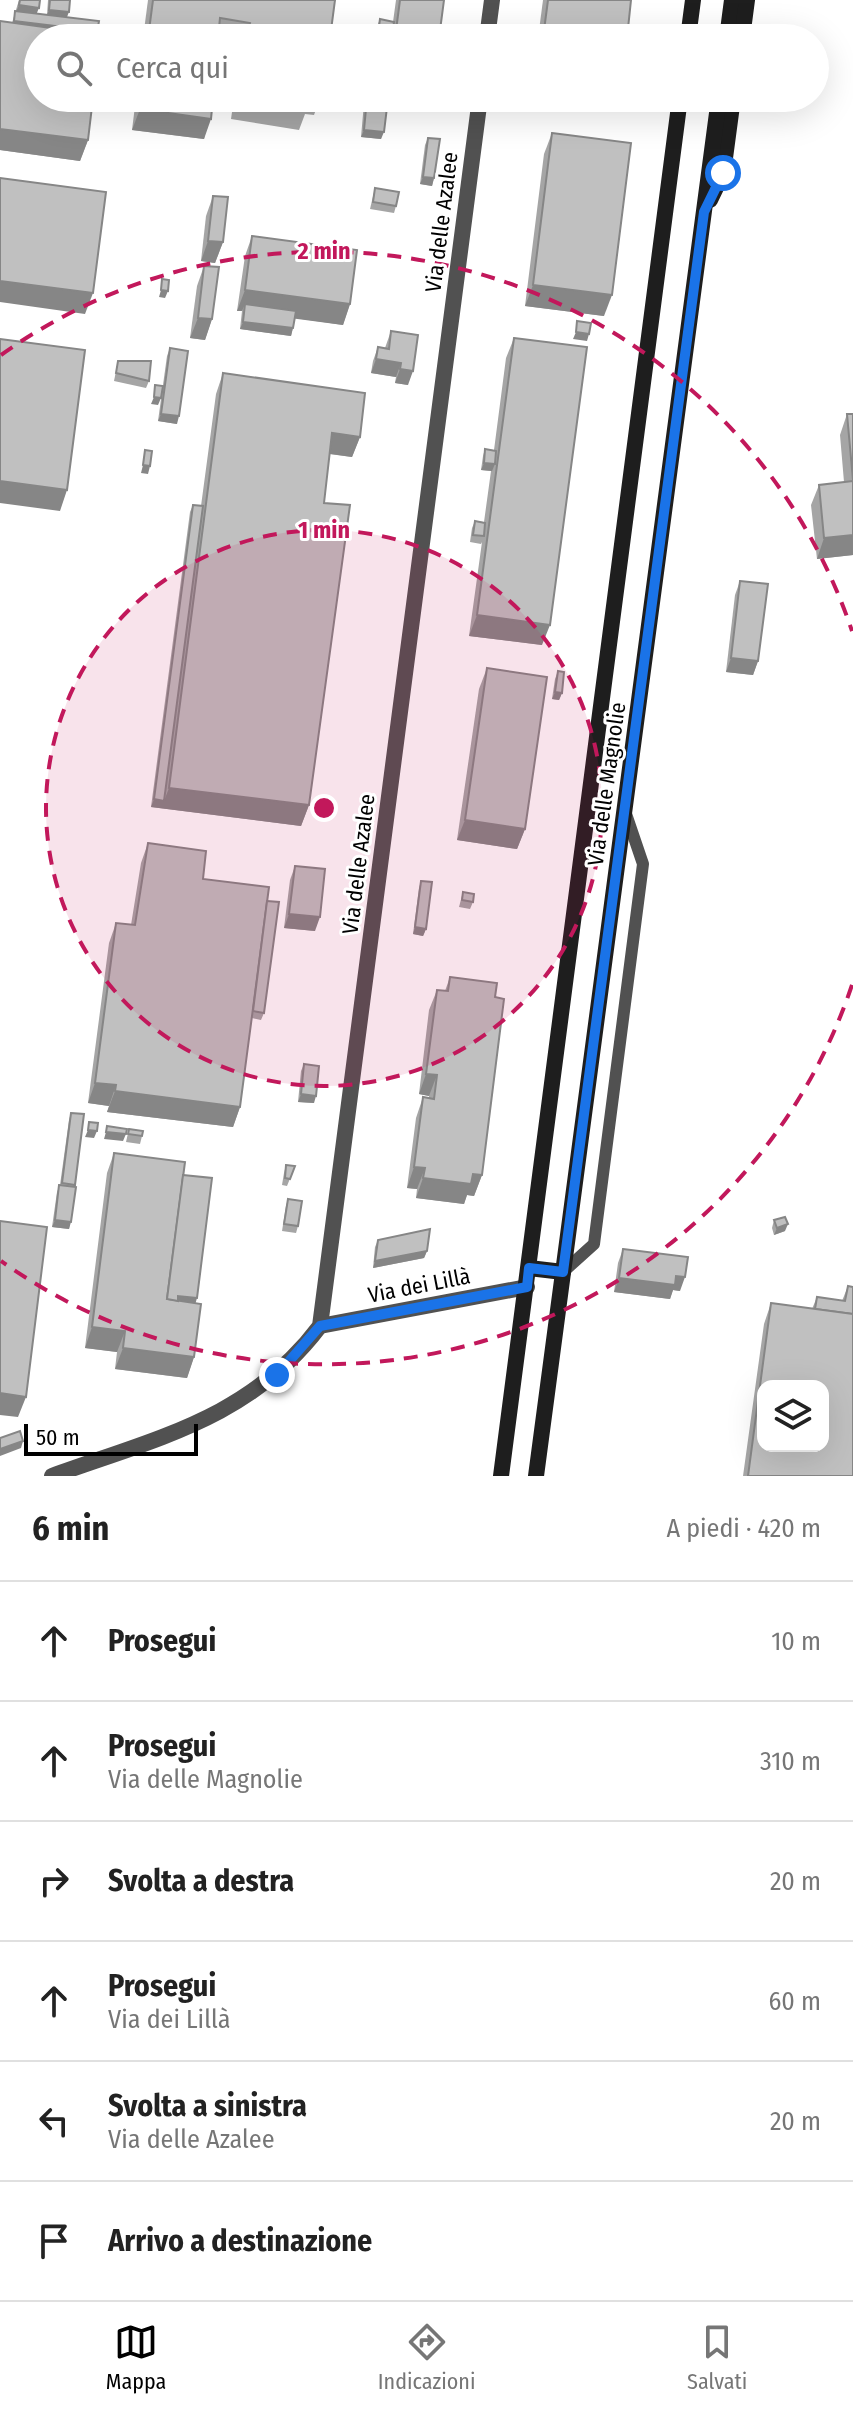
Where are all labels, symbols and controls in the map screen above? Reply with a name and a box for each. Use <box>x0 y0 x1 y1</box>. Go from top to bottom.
search box <box>24 24 829 112</box>
icon: search <box>52 46 96 90</box>
text: Cerca qui <box>116 50 229 86</box>
street label: Via delle Azalee <box>420 150 463 294</box>
route start <box>705 155 741 191</box>
text: 2 min <box>296 237 351 265</box>
text: 1 min <box>298 516 350 544</box>
street label: Via delle Magnolie <box>582 701 631 868</box>
street label: Via delle Azalee <box>337 792 380 936</box>
centre of rings <box>310 794 338 822</box>
street label: Via dei Lillà <box>366 1262 473 1309</box>
route end <box>259 1357 295 1393</box>
map controls <box>757 1380 829 1452</box>
button: layers <box>757 1380 829 1452</box>
scale bar <box>24 1420 198 1456</box>
text: 50 m <box>36 1424 80 1451</box>
text: 6 min <box>32 1508 109 1549</box>
text: A piedi · 420 m <box>666 1513 821 1544</box>
icon: ahead <box>32 1619 76 1663</box>
text: Prosegui <box>108 1623 216 1659</box>
text: 10 m <box>771 1626 821 1657</box>
text: Prosegui <box>108 1728 216 1764</box>
icon: ahead <box>32 1739 76 1783</box>
text: 310 m <box>760 1746 821 1777</box>
text: Via delle Magnolie <box>108 1764 303 1795</box>
icon: right <box>32 1859 76 1903</box>
text: Svolta a destra <box>108 1863 294 1899</box>
text: 20 m <box>770 1866 821 1897</box>
text: Prosegui <box>108 1968 216 2004</box>
icon: ahead <box>32 1979 76 2023</box>
text: 60 m <box>768 1986 821 2017</box>
text: Via dei Lillà <box>108 2004 231 2035</box>
text: Svolta a sinistra <box>108 2088 307 2124</box>
icon: left <box>32 2099 76 2143</box>
text: 20 m <box>770 2106 821 2137</box>
text: Via delle Azalee <box>108 2124 275 2155</box>
icon: arrive <box>32 2219 76 2263</box>
text: Arrivo a destinazione <box>108 2223 372 2259</box>
tab: Mappa <box>106 2320 166 2395</box>
tab: Indicazioni <box>378 2320 475 2395</box>
tab: Salvati <box>687 2320 747 2395</box>

